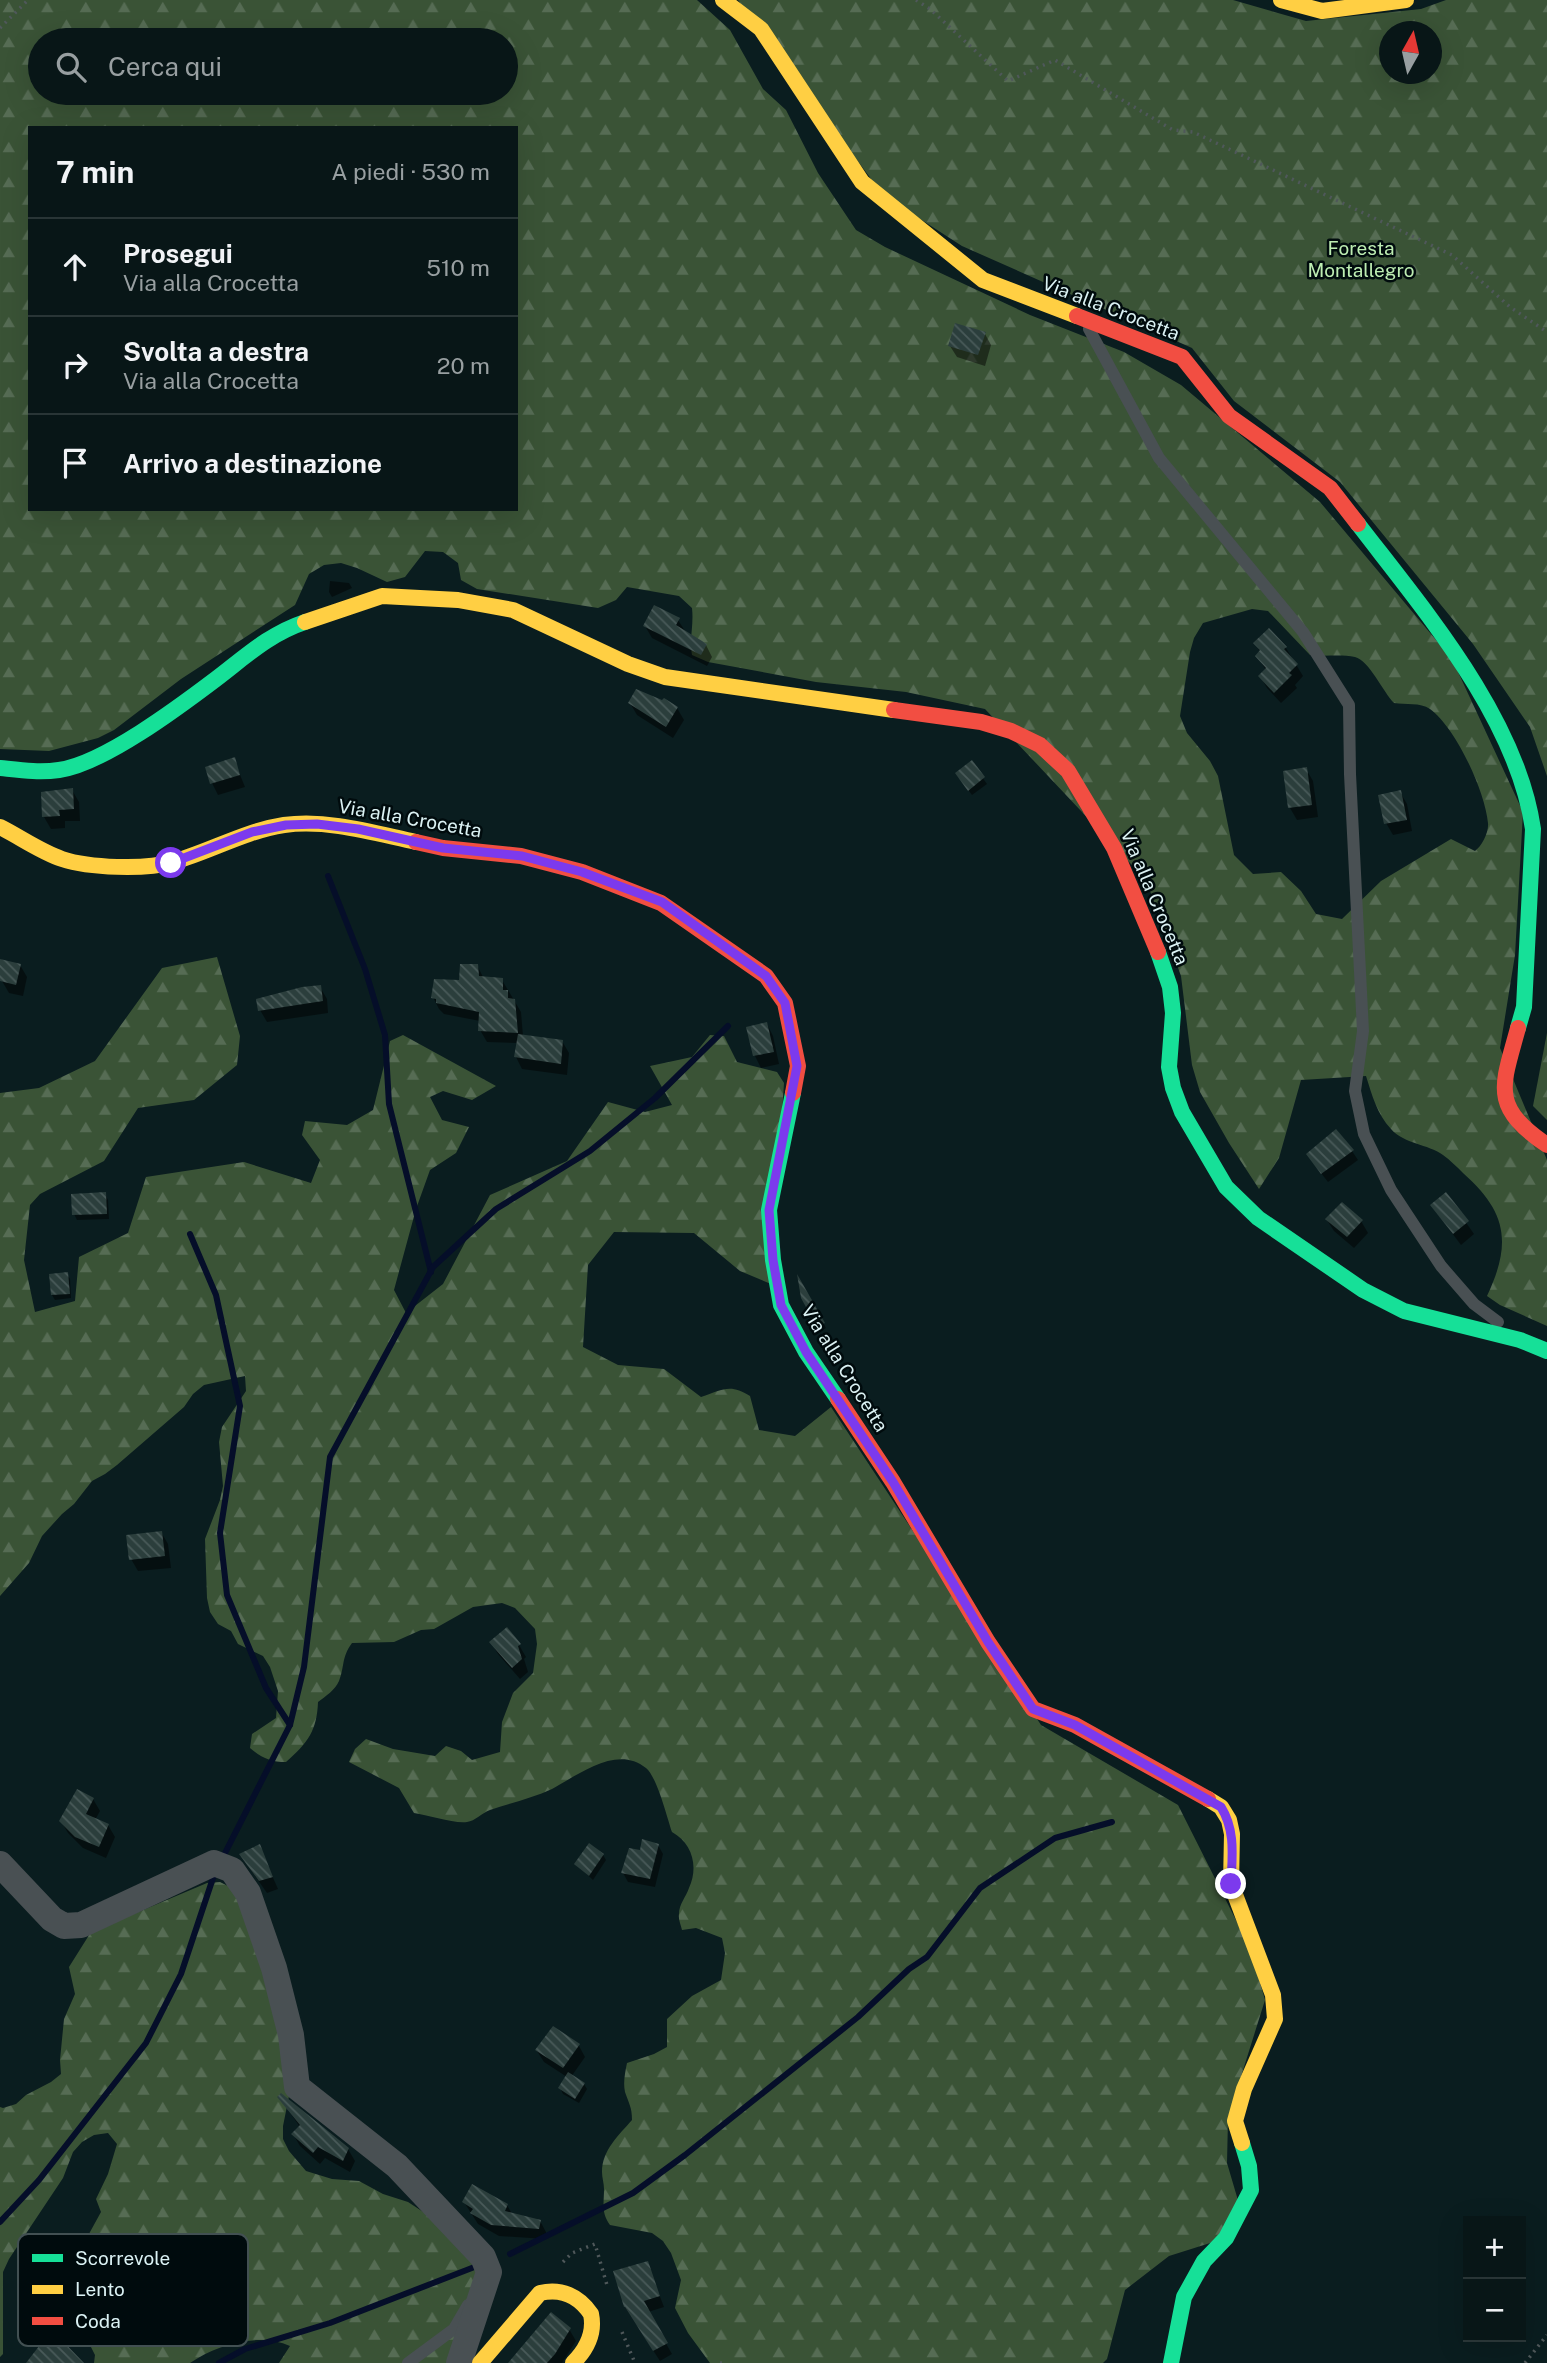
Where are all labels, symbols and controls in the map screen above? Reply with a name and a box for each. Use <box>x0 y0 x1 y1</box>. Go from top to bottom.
north arrow <box>1379 21 1442 84</box>
search box <box>28 28 518 105</box>
icon: search <box>52 48 90 86</box>
text: Cerca qui <box>108 51 222 82</box>
text: 7 min <box>56 154 134 190</box>
text: A piedi · 530 m <box>331 158 490 185</box>
park label: Foresta Montallegro <box>1307 237 1415 281</box>
text: Prosegui <box>123 238 233 269</box>
icon: ahead <box>56 248 94 286</box>
text: 510 m <box>426 254 490 281</box>
text: Via alla Crocetta <box>123 269 299 296</box>
street label: Via alla Crocetta <box>1039 272 1183 344</box>
text: Svolta a destra <box>123 336 309 367</box>
icon: right <box>56 346 94 384</box>
text: 20 m <box>437 352 490 379</box>
text: Via alla Crocetta <box>123 367 299 394</box>
icon: arrive <box>56 444 94 482</box>
text: Arrivo a destinazione <box>123 448 382 479</box>
street label: Via alla Crocetta <box>337 795 483 841</box>
street label: Via alla Crocetta <box>1116 826 1194 968</box>
route start <box>155 847 186 878</box>
street label: Via alla Crocetta <box>797 1301 893 1435</box>
route end <box>1215 1868 1246 1899</box>
map controls <box>1463 2216 1526 2342</box>
button: + <box>1463 2216 1526 2279</box>
legend <box>18 2234 248 2346</box>
text: Scorrevole <box>75 2247 170 2269</box>
text: Lento <box>75 2278 125 2300</box>
button: − <box>1463 2279 1526 2342</box>
text: Coda <box>75 2310 121 2332</box>

